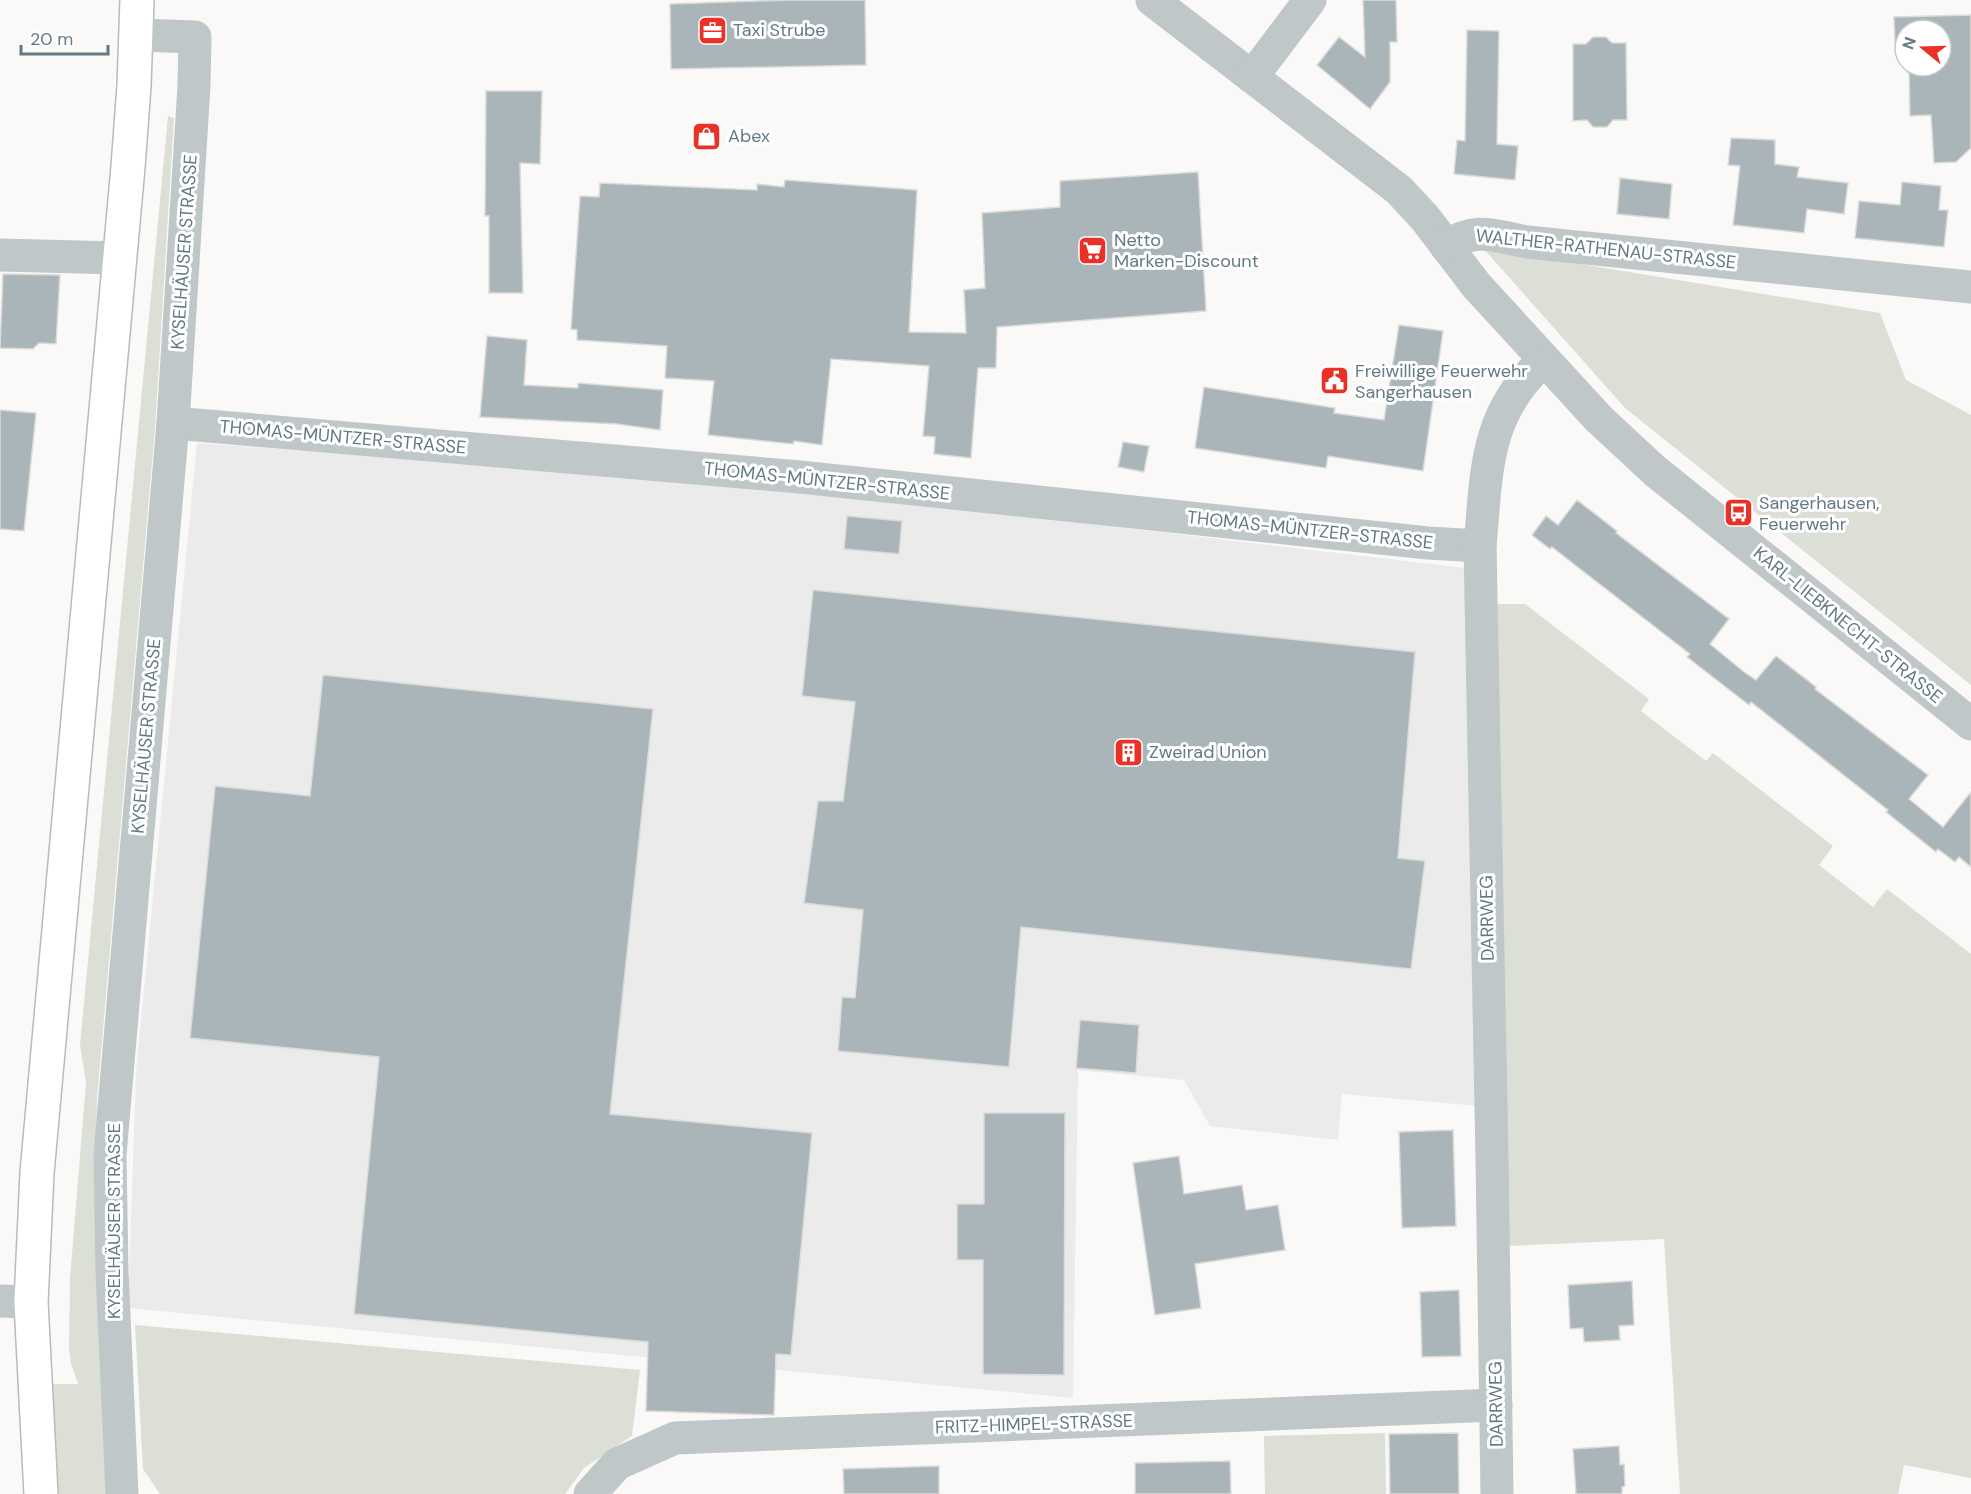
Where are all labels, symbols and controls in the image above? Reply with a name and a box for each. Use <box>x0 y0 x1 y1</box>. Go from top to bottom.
office icon: Taxi Strube <box>696 14 728 46</box>
scale bar <box>21 18 108 56</box>
place label: Taxi Strube <box>733 18 826 42</box>
north arrow <box>1893 18 1953 78</box>
text: 20 m <box>30 27 73 51</box>
text: N <box>1897 34 1921 52</box>
shop icon: Abex <box>691 120 723 152</box>
place label: Abex <box>728 124 770 148</box>
street label: KYSELHÄUSER STRASSE <box>165 153 203 351</box>
street label: WALTHER-RATHENAU-STRASSE <box>1475 223 1737 275</box>
place label: Netto Marken-Discount <box>1114 228 1259 273</box>
supermarket icon: Netto Marken-Discount <box>1077 234 1109 266</box>
place label: Freiwillige Feuerwehr Sangerhausen <box>1355 359 1528 404</box>
public building icon: Freiwillige Feuerwehr Sangerhausen <box>1318 365 1350 397</box>
street label: THOMAS-MÜNTZER-STRASSE <box>219 414 467 460</box>
street label: THOMAS-MÜNTZER-STRASSE <box>703 456 951 506</box>
place label: Sangerhausen, Feuerwehr <box>1759 491 1879 536</box>
bus stop icon: Sangerhausen, Feuerwehr <box>1722 497 1754 529</box>
street label: THOMAS-MÜNTZER-STRASSE <box>1186 505 1434 555</box>
street label: KARL-LIEBKNECHT-STRASSE <box>1748 541 1948 709</box>
street label: KYSELHÄUSER STRASSE <box>126 637 166 835</box>
building icon: Zweirad Union <box>1112 736 1144 768</box>
place label: Zweirad Union <box>1149 740 1267 764</box>
street label: DARRWEG <box>1474 875 1500 961</box>
street label: KYSELHÄUSER STRASSE <box>102 1123 126 1319</box>
street label: DARRWEG <box>1483 1361 1509 1447</box>
street label: FRITZ-HIMPEL-STRASSE <box>935 1409 1133 1439</box>

